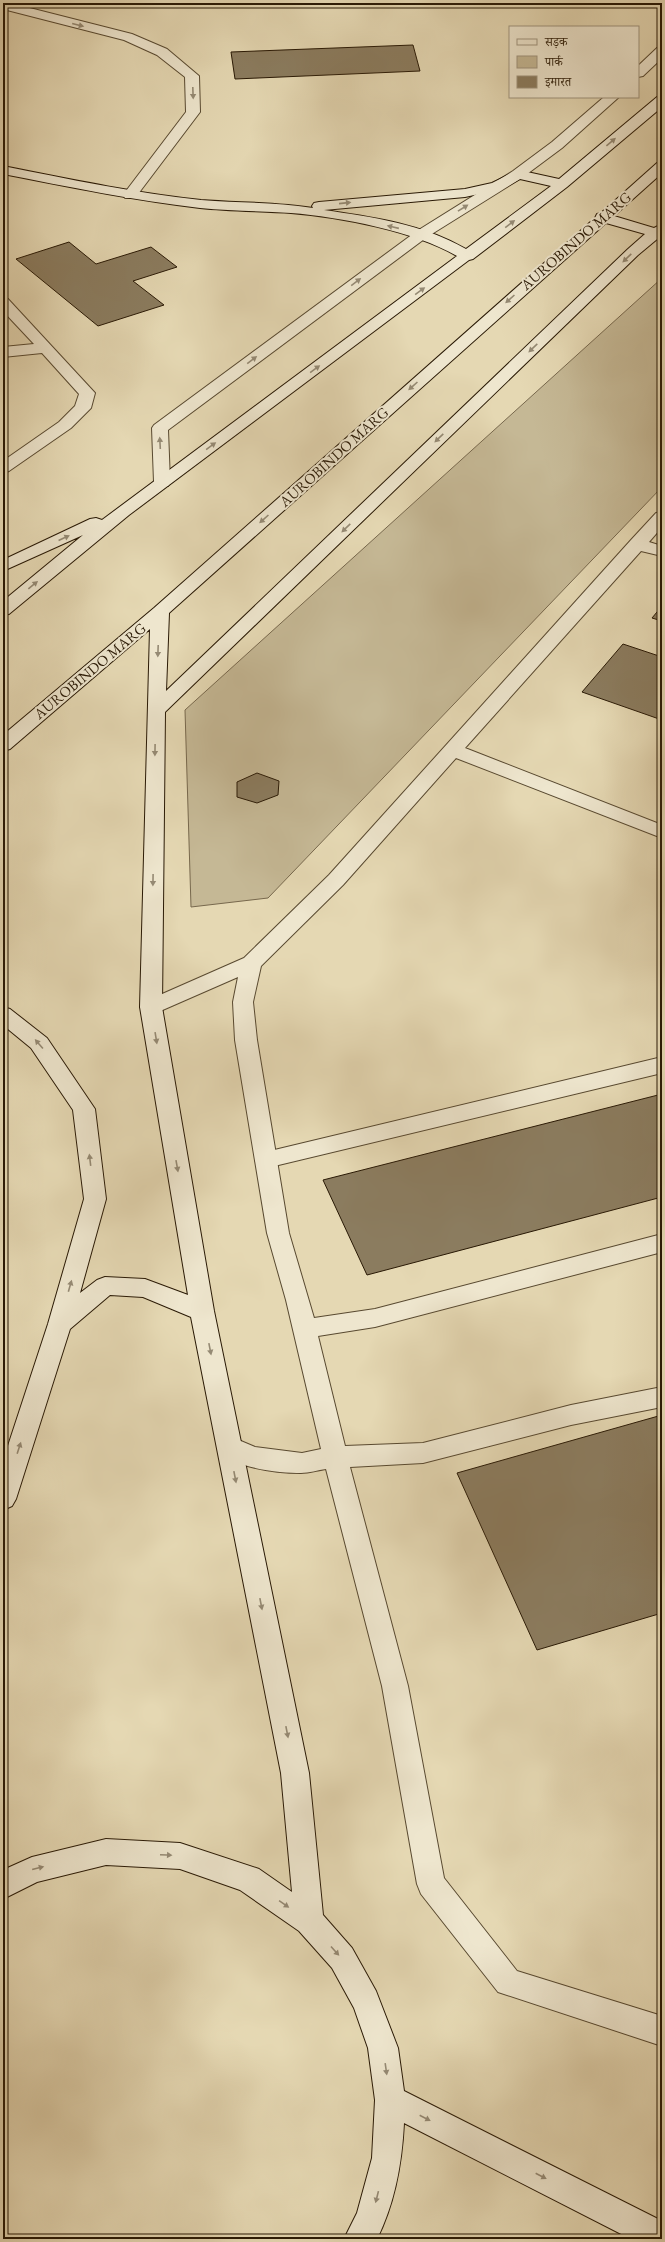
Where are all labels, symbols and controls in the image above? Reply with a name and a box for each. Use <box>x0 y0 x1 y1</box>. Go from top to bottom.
one-way arrow <box>72 22 84 28</box>
legend <box>509 26 639 98</box>
text: सड़क <box>544 34 569 50</box>
text: पार्क <box>544 54 564 70</box>
text: इमारत <box>544 74 572 90</box>
one-way arrow <box>190 87 196 100</box>
one-way arrow <box>606 138 617 147</box>
street label: AUROBINDO MARG <box>516 187 635 295</box>
one-way arrow <box>339 200 351 207</box>
one-way arrow <box>457 205 469 212</box>
one-way arrow <box>504 220 515 228</box>
one-way arrow <box>386 224 399 230</box>
one-way arrow <box>622 253 632 263</box>
one-way arrow <box>351 278 362 286</box>
one-way arrow <box>415 288 425 296</box>
one-way arrow <box>505 295 515 304</box>
one-way arrow <box>528 343 538 353</box>
one-way arrow <box>247 356 257 364</box>
one-way arrow <box>310 365 321 373</box>
one-way arrow <box>408 381 418 390</box>
street label: AUROBINDO MARG <box>274 402 392 511</box>
one-way arrow <box>434 433 444 443</box>
one-way arrow <box>157 437 164 449</box>
one-way arrow <box>206 442 216 450</box>
one-way arrow <box>259 514 269 524</box>
one-way arrow <box>341 524 351 533</box>
one-way arrow <box>58 535 70 541</box>
one-way arrow <box>28 581 39 590</box>
street label: AUROBINDO MARG <box>29 618 150 724</box>
one-way arrow <box>155 645 162 657</box>
one-way arrow <box>152 744 158 757</box>
one-way arrow <box>150 874 156 887</box>
one-way arrow <box>154 1032 160 1044</box>
one-way arrow <box>35 1039 44 1050</box>
one-way arrow <box>87 1154 94 1166</box>
one-way arrow <box>175 1160 181 1172</box>
one-way arrow <box>68 1280 74 1292</box>
one-way arrow <box>207 1343 213 1355</box>
one-way arrow <box>16 1442 22 1454</box>
one-way arrow <box>233 1471 239 1483</box>
one-way arrow <box>258 1598 264 1610</box>
one-way arrow <box>284 1726 290 1738</box>
one-way arrow <box>160 1852 172 1859</box>
one-way arrow <box>32 1865 44 1871</box>
one-way arrow <box>279 1900 290 1908</box>
one-way arrow <box>331 1945 340 1956</box>
one-way arrow <box>383 2063 389 2075</box>
one-way arrow <box>419 2115 431 2121</box>
one-way arrow <box>535 2173 547 2180</box>
one-way arrow <box>373 2191 379 2203</box>

